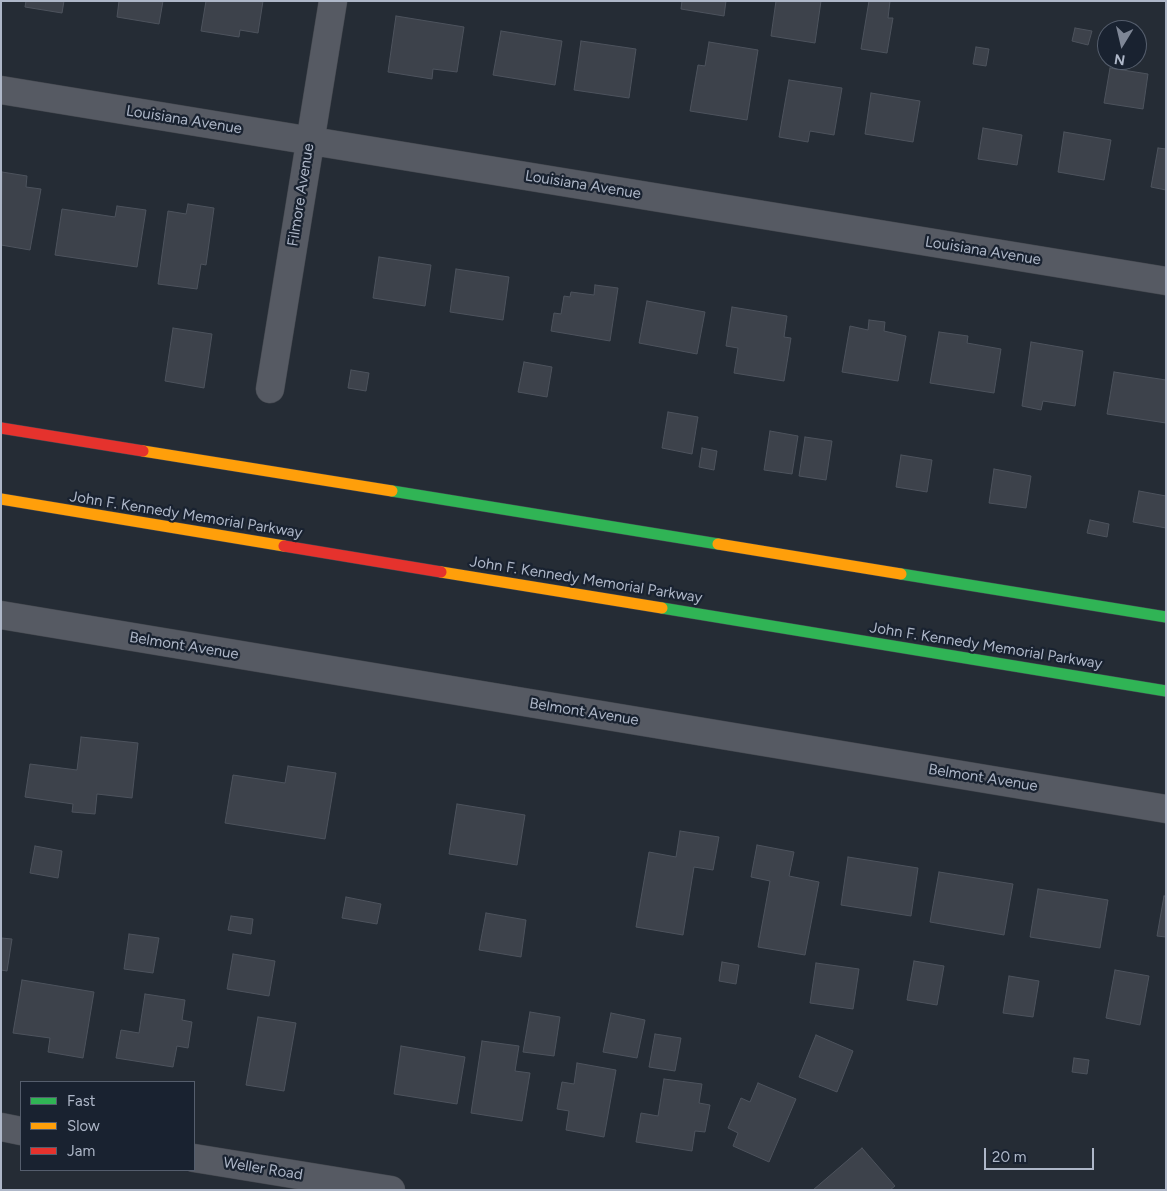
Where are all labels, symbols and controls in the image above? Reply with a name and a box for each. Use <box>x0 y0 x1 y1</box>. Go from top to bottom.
north arrow <box>1097 20 1147 70</box>
text: N <box>1113 50 1126 69</box>
street label: Louisiana Avenue <box>125 102 243 138</box>
street label: Filmore Avenue <box>284 142 318 248</box>
street label: Louisiana Avenue <box>524 167 642 203</box>
street label: Louisiana Avenue <box>924 233 1042 269</box>
street label: John F. Kennedy Memorial Parkway <box>68 488 304 542</box>
street label: John F. Kennedy Memorial Parkway <box>468 553 704 607</box>
street label: John F. Kennedy Memorial Parkway <box>868 619 1104 673</box>
street label: Belmont Avenue <box>128 628 240 664</box>
street label: Belmont Avenue <box>528 694 640 730</box>
street label: Belmont Avenue <box>927 760 1039 796</box>
legend <box>20 1081 195 1171</box>
text: Fast <box>67 1092 95 1110</box>
text: Slow <box>67 1117 100 1135</box>
scale bar <box>987 1138 1097 1170</box>
text: Jam <box>67 1142 95 1160</box>
text: 20 m <box>992 1148 1026 1166</box>
street label: Weller Road <box>222 1154 304 1184</box>

